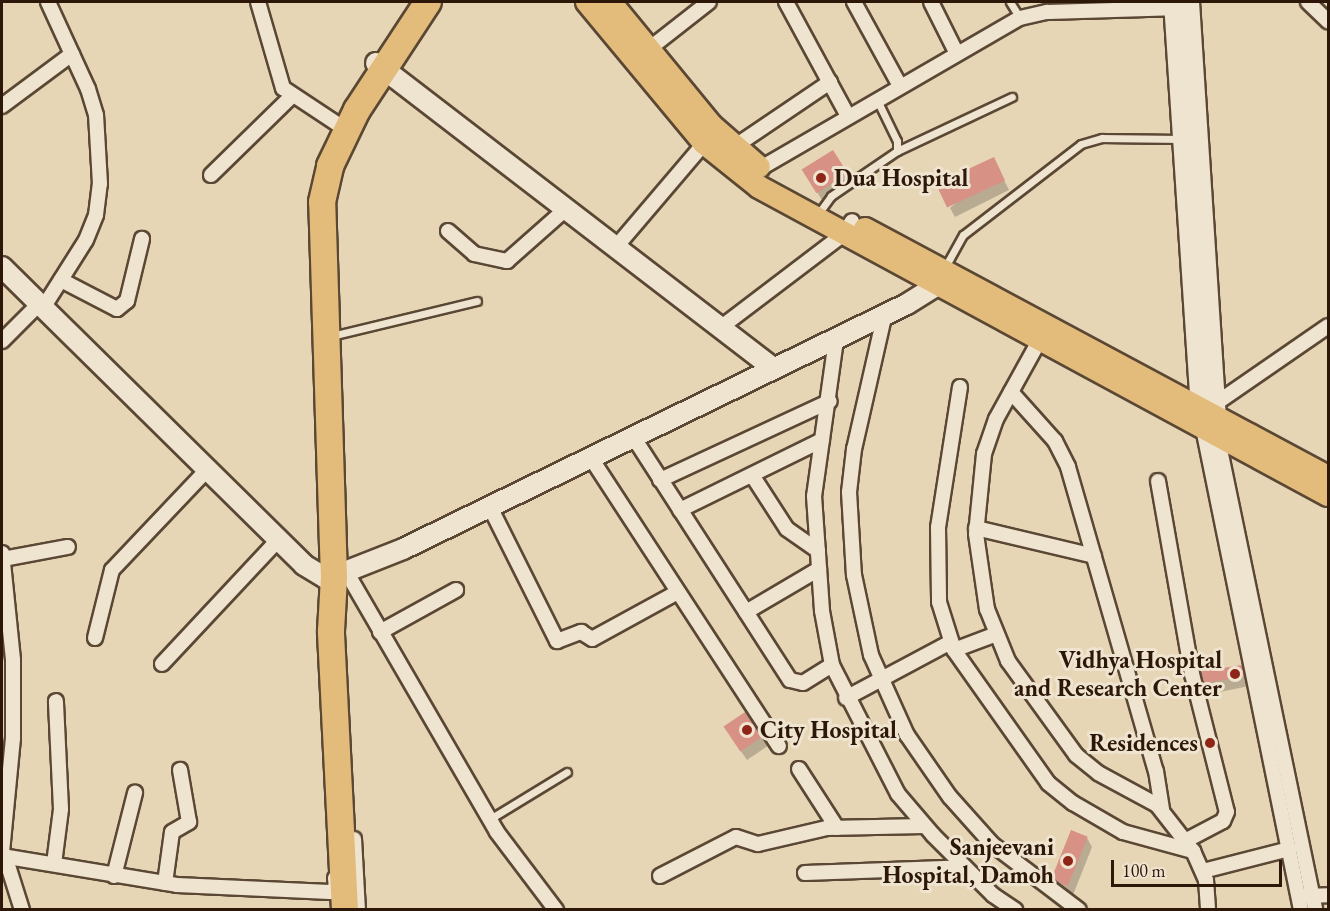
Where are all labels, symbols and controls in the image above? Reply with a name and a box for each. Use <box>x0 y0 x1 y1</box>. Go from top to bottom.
place label: Dua Hospital <box>834 164 968 192</box>
marker: Dua Hospital <box>812 169 830 187</box>
place label: Vidhya Hospital and Research Center <box>1014 646 1222 702</box>
marker: Vidhya Hospital and Research Center <box>1226 665 1244 683</box>
place label: City Hospital <box>760 716 897 744</box>
marker: City Hospital <box>738 721 756 739</box>
place label: Residences <box>1089 729 1198 757</box>
marker: Residences <box>1203 736 1217 750</box>
place label: Sanjeevani Hospital, Damoh <box>882 833 1054 889</box>
scale bar <box>1114 848 1285 886</box>
marker: Sanjeevani Hospital, Damoh <box>1059 852 1077 870</box>
text: 100 m <box>1122 859 1166 882</box>

